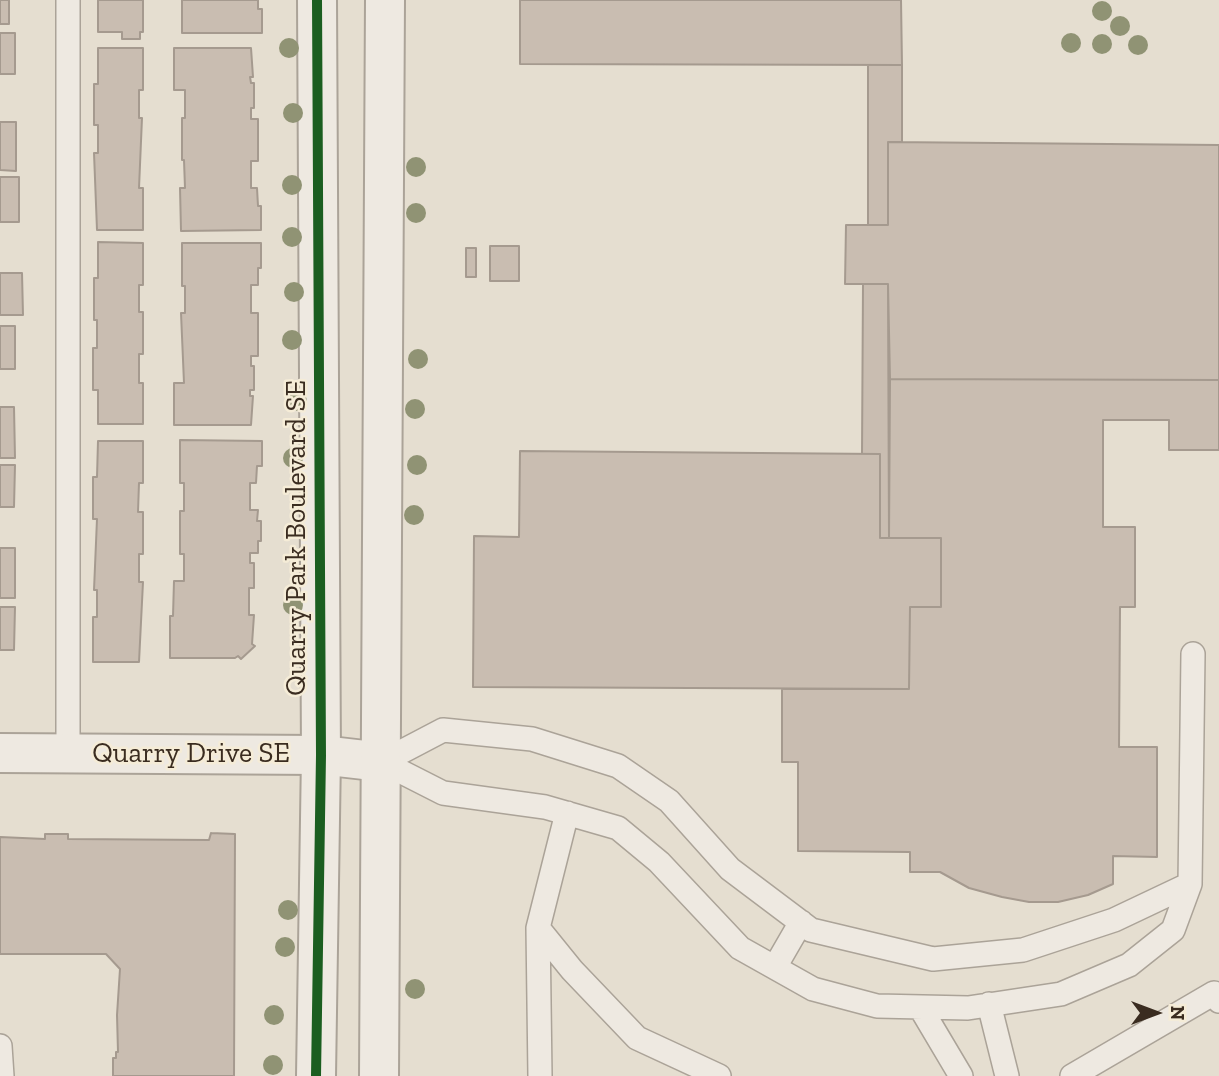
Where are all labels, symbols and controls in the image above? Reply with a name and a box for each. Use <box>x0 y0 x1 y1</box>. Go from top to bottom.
street label: Quarry Park Boulevard SE <box>280 380 314 696</box>
street label: Quarry Drive SE <box>92 737 290 771</box>
north arrow <box>1121 978 1191 1048</box>
text: N <box>1166 1006 1189 1020</box>

